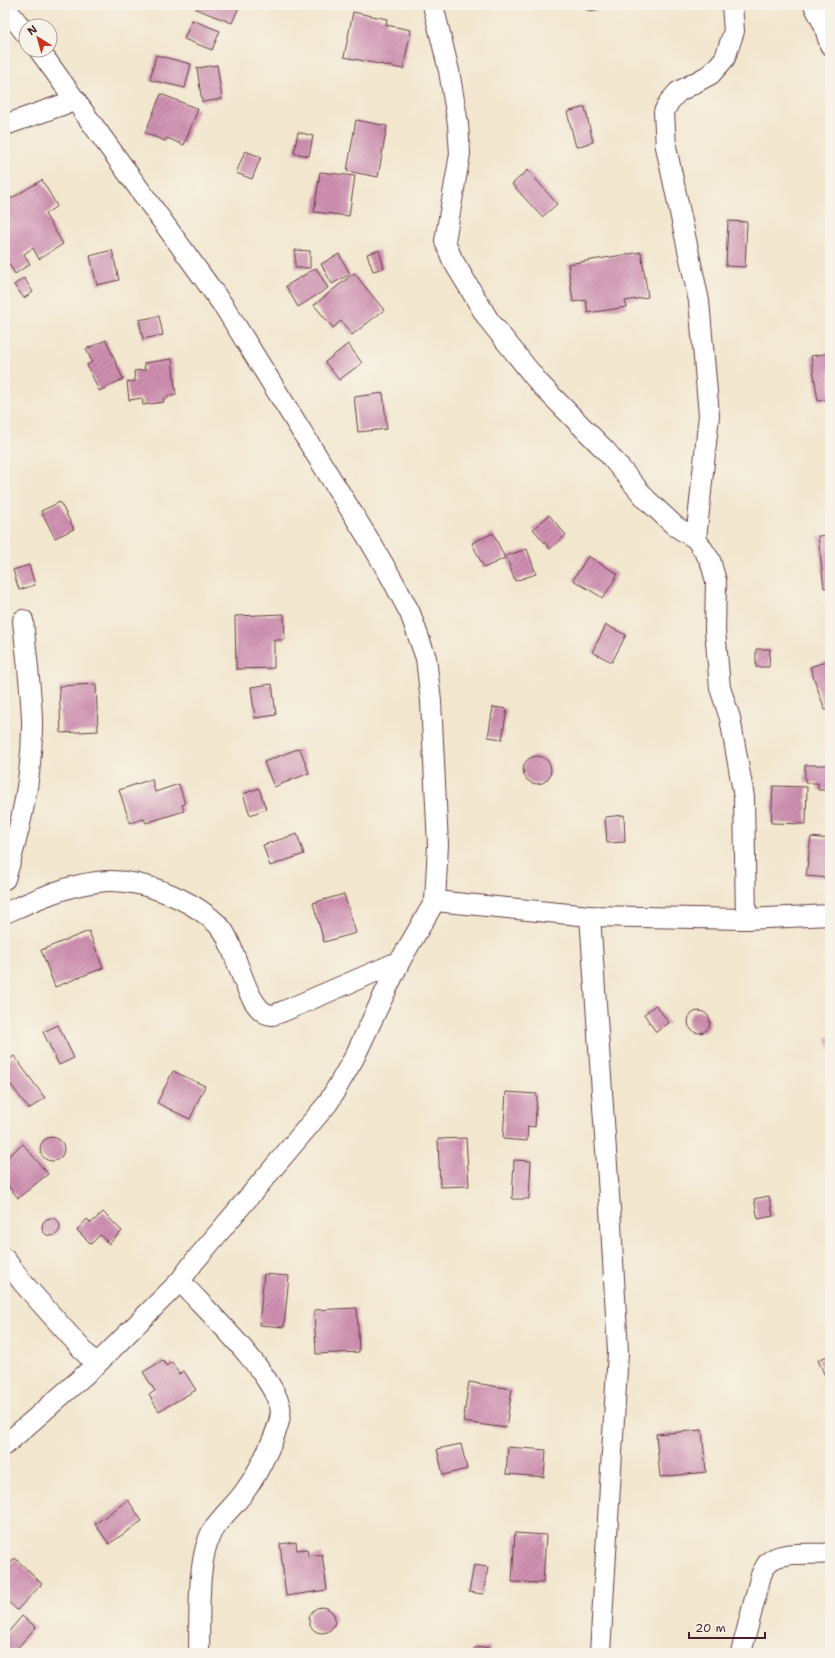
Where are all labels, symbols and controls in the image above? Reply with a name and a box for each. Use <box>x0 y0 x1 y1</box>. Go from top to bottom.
north arrow <box>18 18 58 58</box>
text: N <box>24 22 41 39</box>
scale bar <box>689 1614 765 1640</box>
text: 20 m <box>695 1620 726 1636</box>

